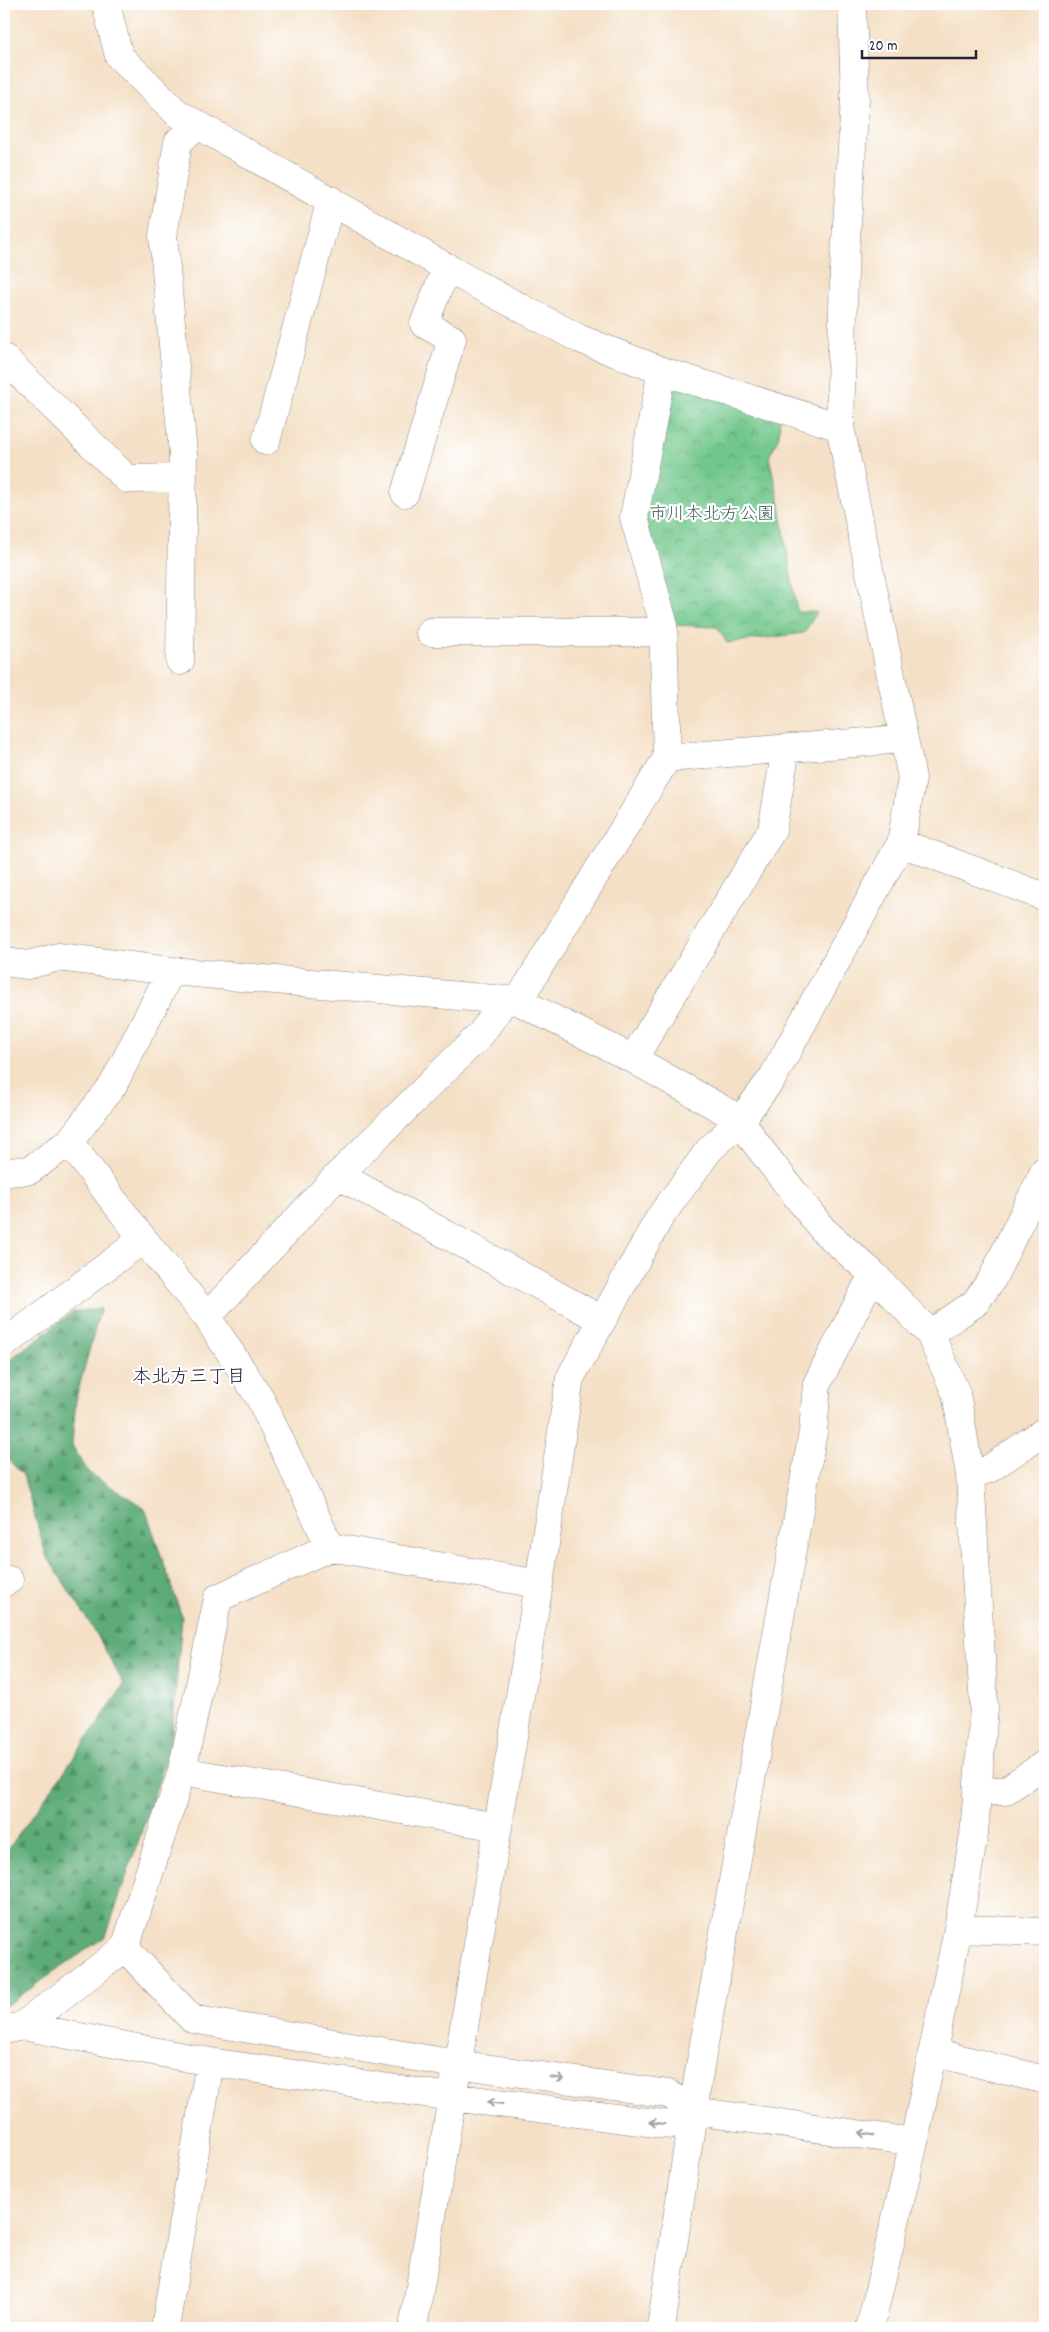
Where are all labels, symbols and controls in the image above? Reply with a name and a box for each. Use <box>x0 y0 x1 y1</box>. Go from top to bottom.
scale bar <box>862 28 975 60</box>
text: 20 m <box>869 36 897 58</box>
park label: 市川本北方公園 <box>649 503 775 528</box>
district label: 本北方三丁目 <box>132 1365 246 1392</box>
one-way arrow <box>548 2073 564 2083</box>
one-way arrow <box>488 2098 504 2108</box>
one-way arrow <box>649 2118 665 2128</box>
one-way arrow <box>858 2129 874 2139</box>

